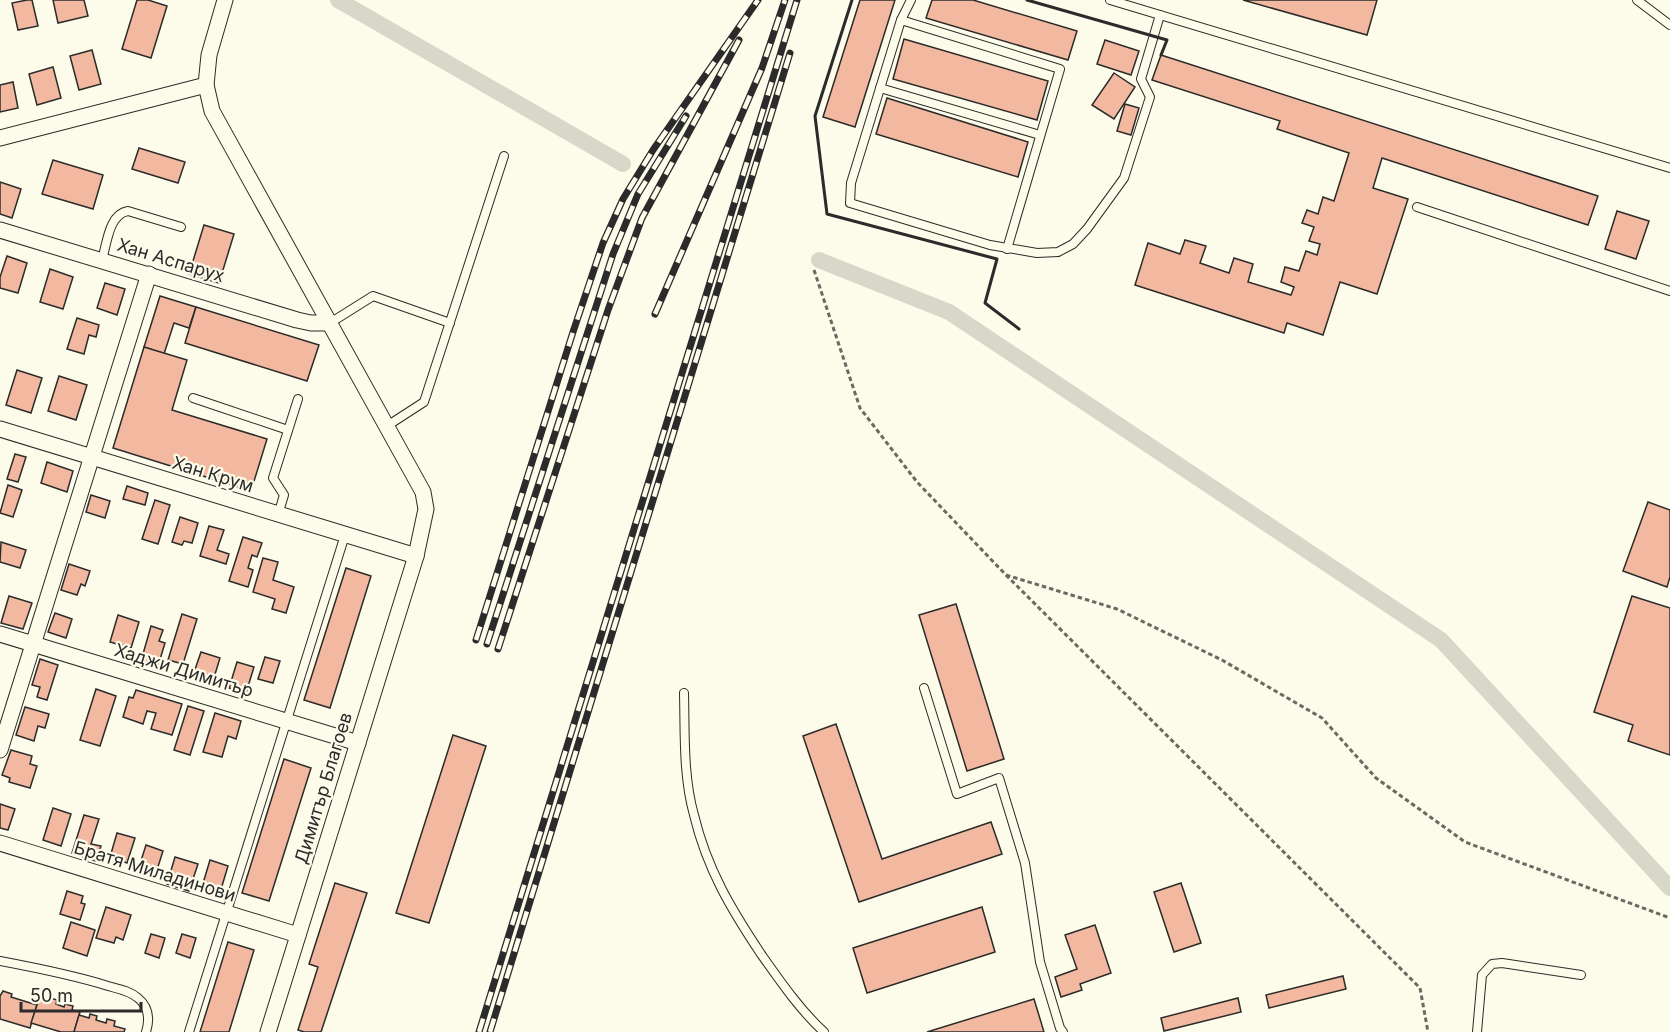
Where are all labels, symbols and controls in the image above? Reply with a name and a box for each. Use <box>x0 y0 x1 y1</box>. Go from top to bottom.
street label: Хан Аспарух <box>115 234 227 286</box>
street label: Хан Крум <box>170 452 256 496</box>
street label: Хаджи Димитър <box>112 639 256 701</box>
street label: Димитър Благоев <box>290 710 356 866</box>
street label: Братя Миладинови <box>72 836 238 906</box>
scale bar <box>21 975 141 1013</box>
text: 50 m <box>30 985 73 1006</box>

